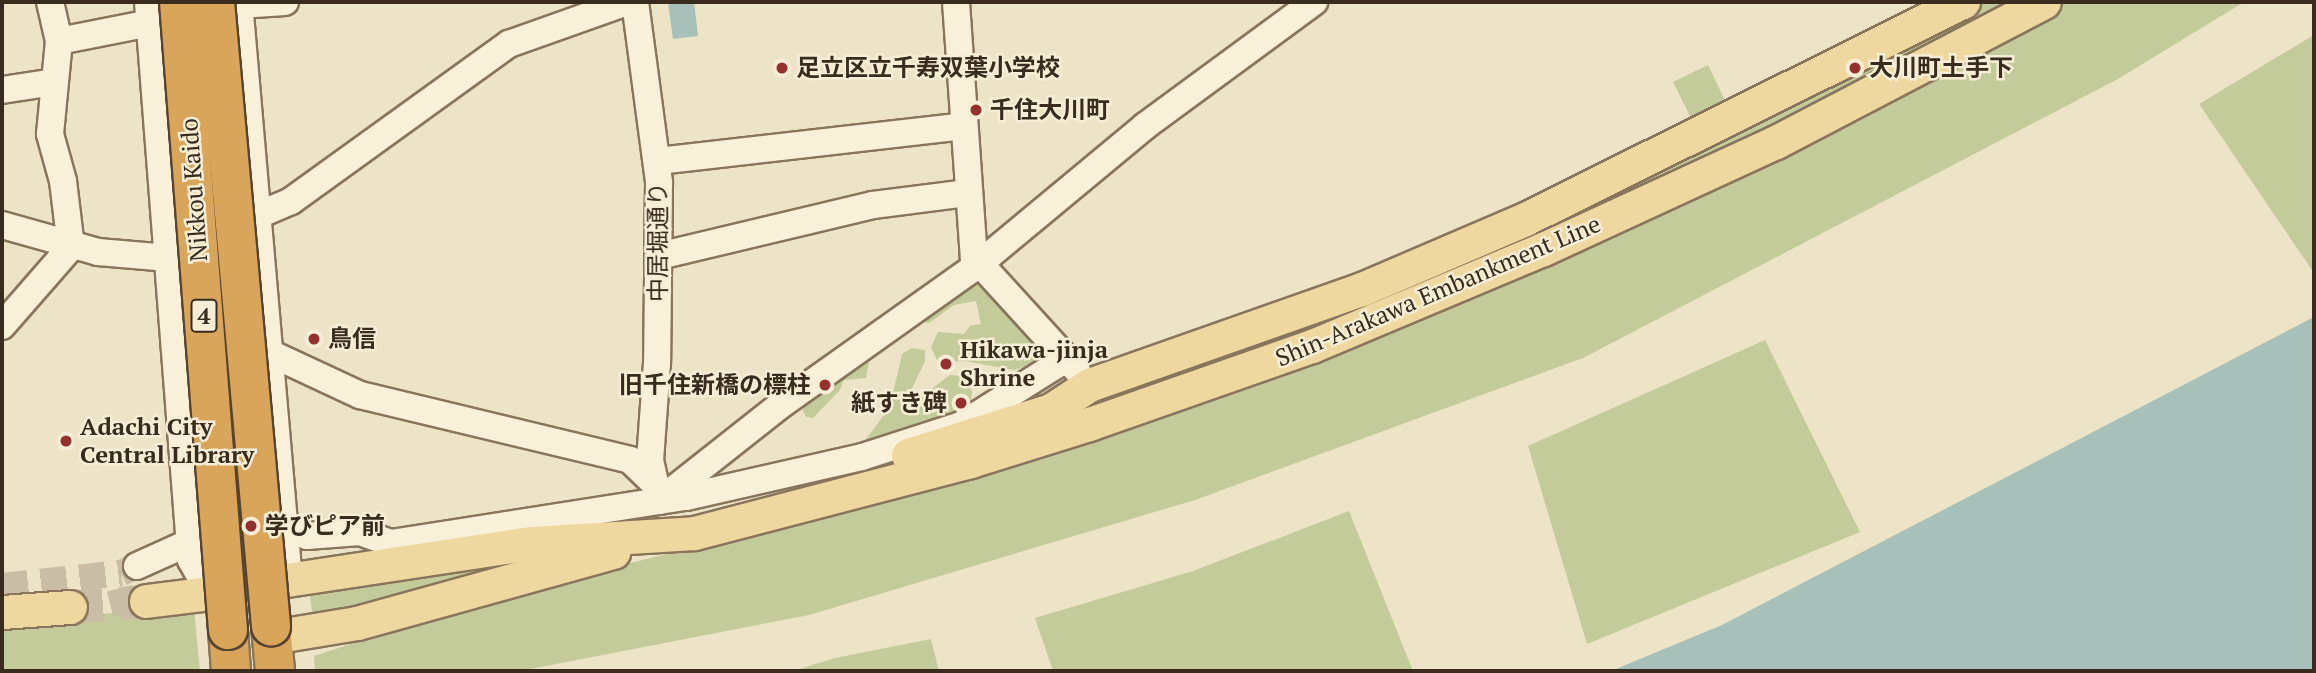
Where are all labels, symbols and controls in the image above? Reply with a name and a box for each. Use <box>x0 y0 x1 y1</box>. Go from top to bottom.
place label: 足立区立千寿双葉小学校 <box>796 54 1060 82</box>
place label: 大川町土手下 <box>1869 54 2013 82</box>
marker: 足立区立千寿双葉小学校 <box>774 60 790 76</box>
marker: 大川町土手下 <box>1847 60 1863 76</box>
place label: 千住大川町 <box>990 96 1110 124</box>
marker: 千住大川町 <box>968 102 984 118</box>
street label: Nikkou Kaido <box>175 117 213 263</box>
street label: 中居堀通り <box>644 182 672 302</box>
street label: Shin-Arakawa Embankment Line <box>1271 209 1605 373</box>
road number: 4 <box>190 296 218 336</box>
place label: 鳥信 <box>328 325 376 353</box>
marker: 鳥信 <box>306 331 322 347</box>
place label: Hikawa-jinja Shrine <box>960 336 1108 392</box>
marker: Hikawa-jinja Shrine <box>938 356 954 372</box>
place label: 旧千住新橋の標柱 <box>619 371 811 399</box>
marker: 旧千住新橋の標柱 <box>817 377 833 393</box>
place label: 紙すき碑 <box>851 389 947 417</box>
marker: 紙すき碑 <box>953 395 969 411</box>
place label: Adachi City Central Library <box>80 413 254 469</box>
marker: Adachi City Central Library <box>58 433 74 449</box>
place label: 学びピア前 <box>265 512 385 540</box>
marker: 学びピア前 <box>243 518 259 534</box>

